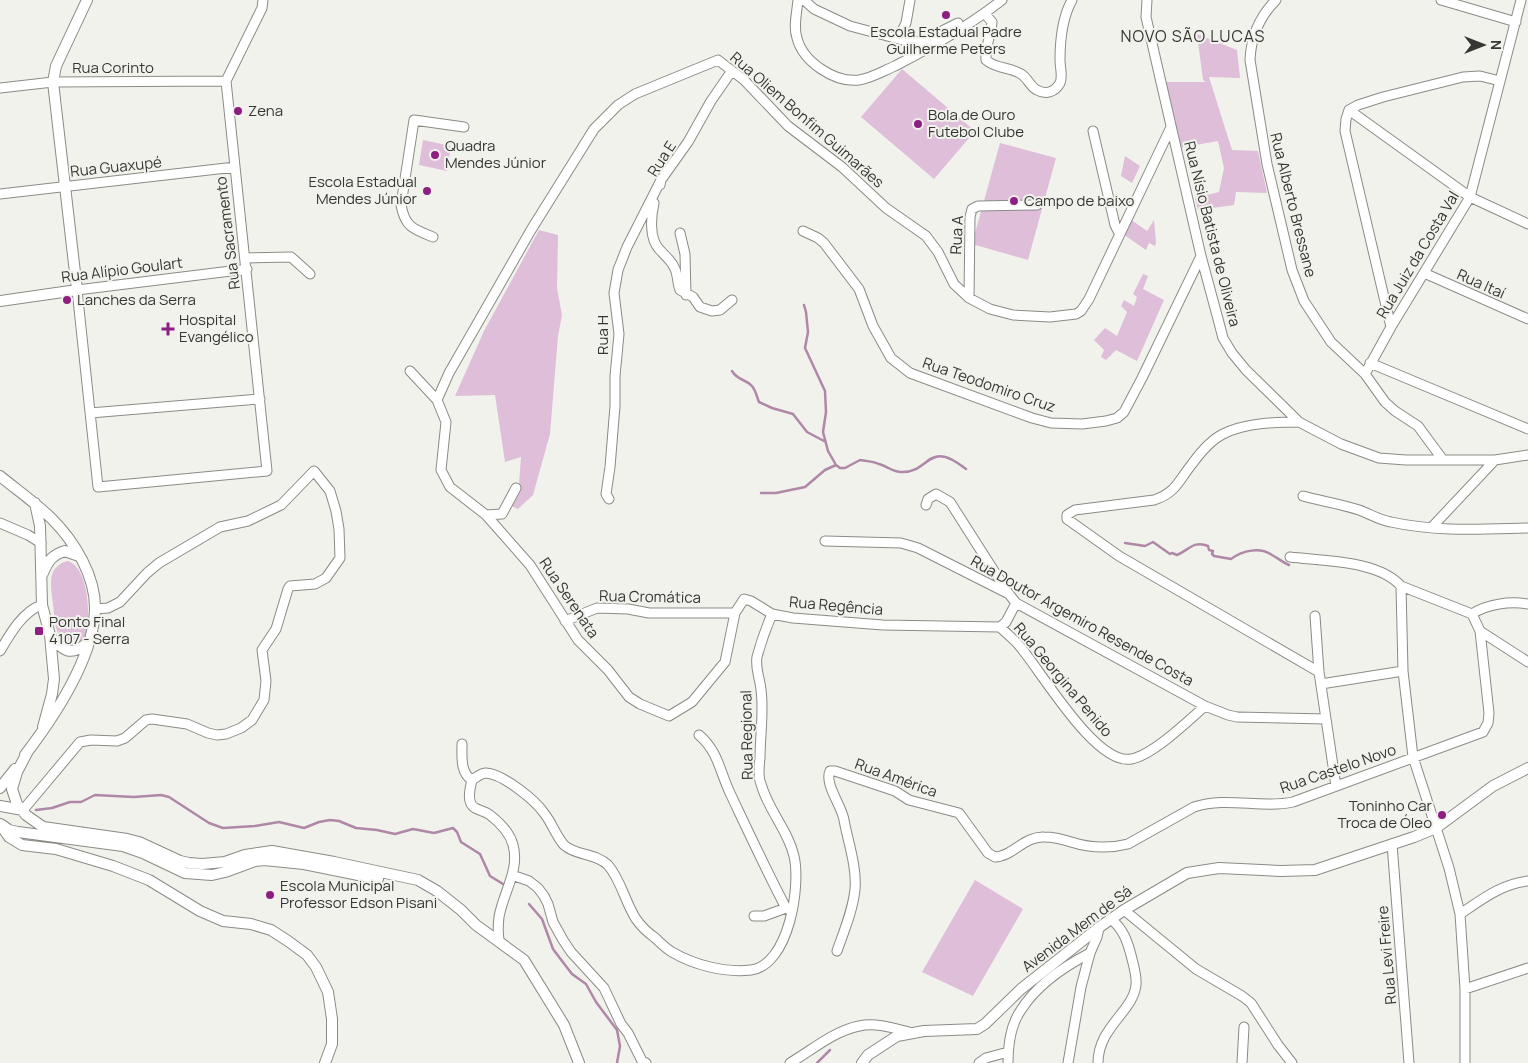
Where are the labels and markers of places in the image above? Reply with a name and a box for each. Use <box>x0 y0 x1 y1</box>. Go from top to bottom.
marker: Escola Estadual Padre Guilherme Peters <box>940 9 952 21</box>
place label: Escola Estadual Padre Guilherme Peters <box>870 21 1022 59</box>
place label: Zena <box>248 100 283 121</box>
place label: Bola de Ouro Futebol Clube <box>928 104 1024 142</box>
marker: Zena <box>232 105 244 117</box>
marker: Bola de Ouro Futebol Clube <box>912 118 924 130</box>
place label: Quadra Mendes Júnior <box>445 135 547 173</box>
marker: Quadra Mendes Júnior <box>429 149 441 161</box>
place label: Escola Estadual Mendes Júnior <box>308 171 418 209</box>
marker: Escola Estadual Mendes Júnior <box>421 185 433 197</box>
place label: Campo de baixo <box>1024 190 1135 211</box>
marker: Campo de baixo <box>1008 195 1020 207</box>
place label: Lanches da Serra <box>77 289 196 310</box>
marker: Lanches da Serra <box>61 294 73 306</box>
place label: Hospital Evangélico <box>179 309 254 347</box>
marker: Hospital Evangélico <box>161 322 175 336</box>
place label: Ponto Final 4107 - Serra <box>49 611 130 649</box>
marker: Ponto Final 4107 - Serra <box>33 625 45 637</box>
place label: Toninho Car Troca de Óleo <box>1337 795 1433 833</box>
marker: Toninho Car Troca de Óleo <box>1436 809 1448 821</box>
place label: Escola Municipal Professor Edson Pisani <box>280 875 437 913</box>
marker: Escola Municipal Professor Edson Pisani <box>264 889 276 901</box>

